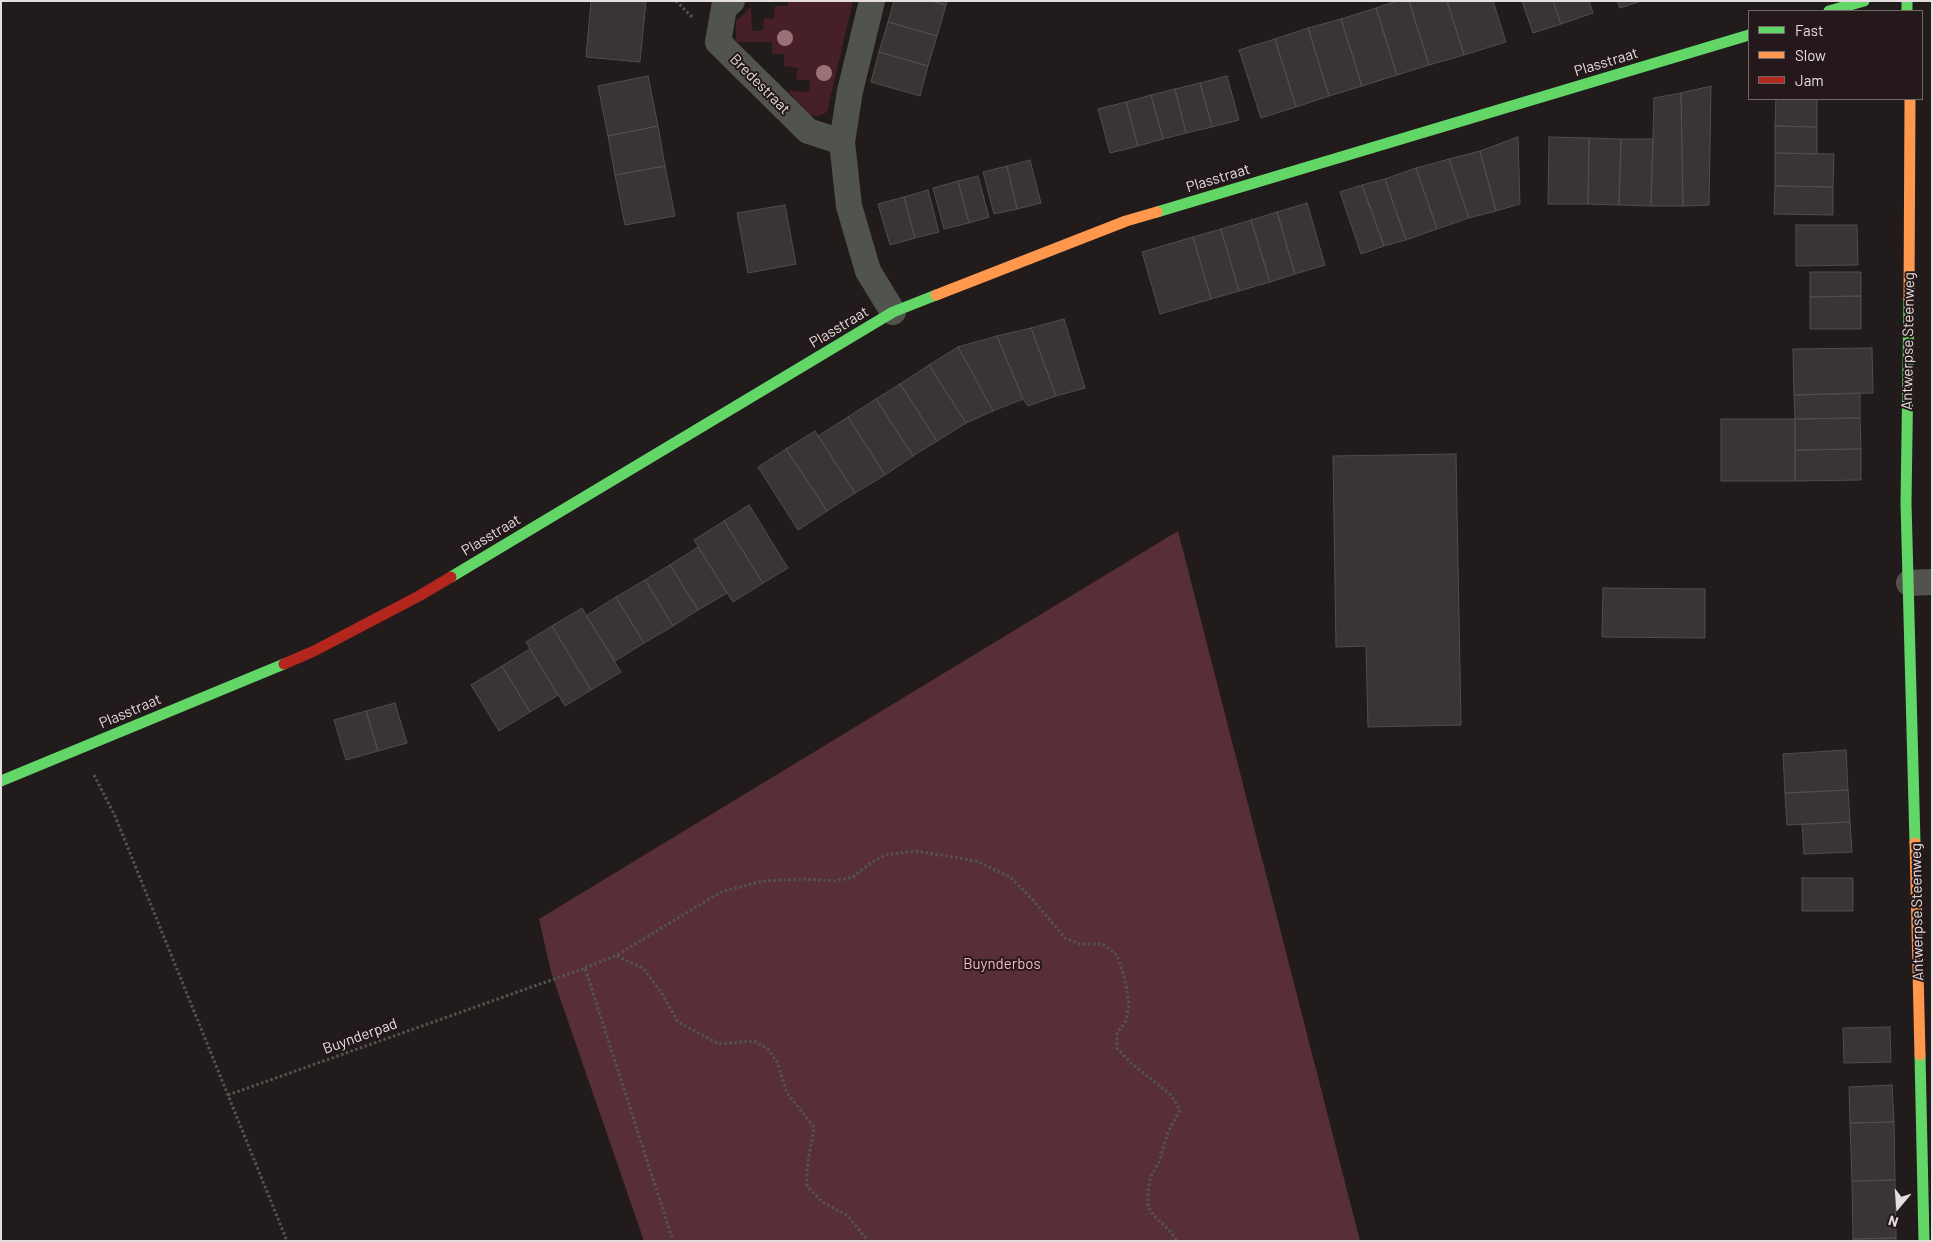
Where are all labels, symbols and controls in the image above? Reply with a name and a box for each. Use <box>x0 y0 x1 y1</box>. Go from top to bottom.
legend <box>1748 10 1923 100</box>
text: Fast <box>1795 21 1823 39</box>
street label: Plasstraat <box>1572 44 1640 80</box>
text: Slow <box>1795 46 1826 64</box>
street label: Bredestraat <box>726 50 794 118</box>
text: Jam <box>1795 71 1824 89</box>
street label: Plasstraat <box>1184 160 1252 196</box>
street label: Antwerpse Steenweg <box>1898 272 1918 410</box>
street label: Plasstraat <box>806 302 872 352</box>
street label: Plasstraat <box>458 510 524 560</box>
street label: Plasstraat <box>96 690 164 732</box>
street label: Antwerpse Steenweg <box>1907 843 1927 981</box>
park label: Buynderbos <box>963 955 1041 973</box>
street label: Buynderpad <box>320 1014 400 1058</box>
north arrow <box>1873 1182 1923 1232</box>
text: N <box>1886 1212 1900 1231</box>

